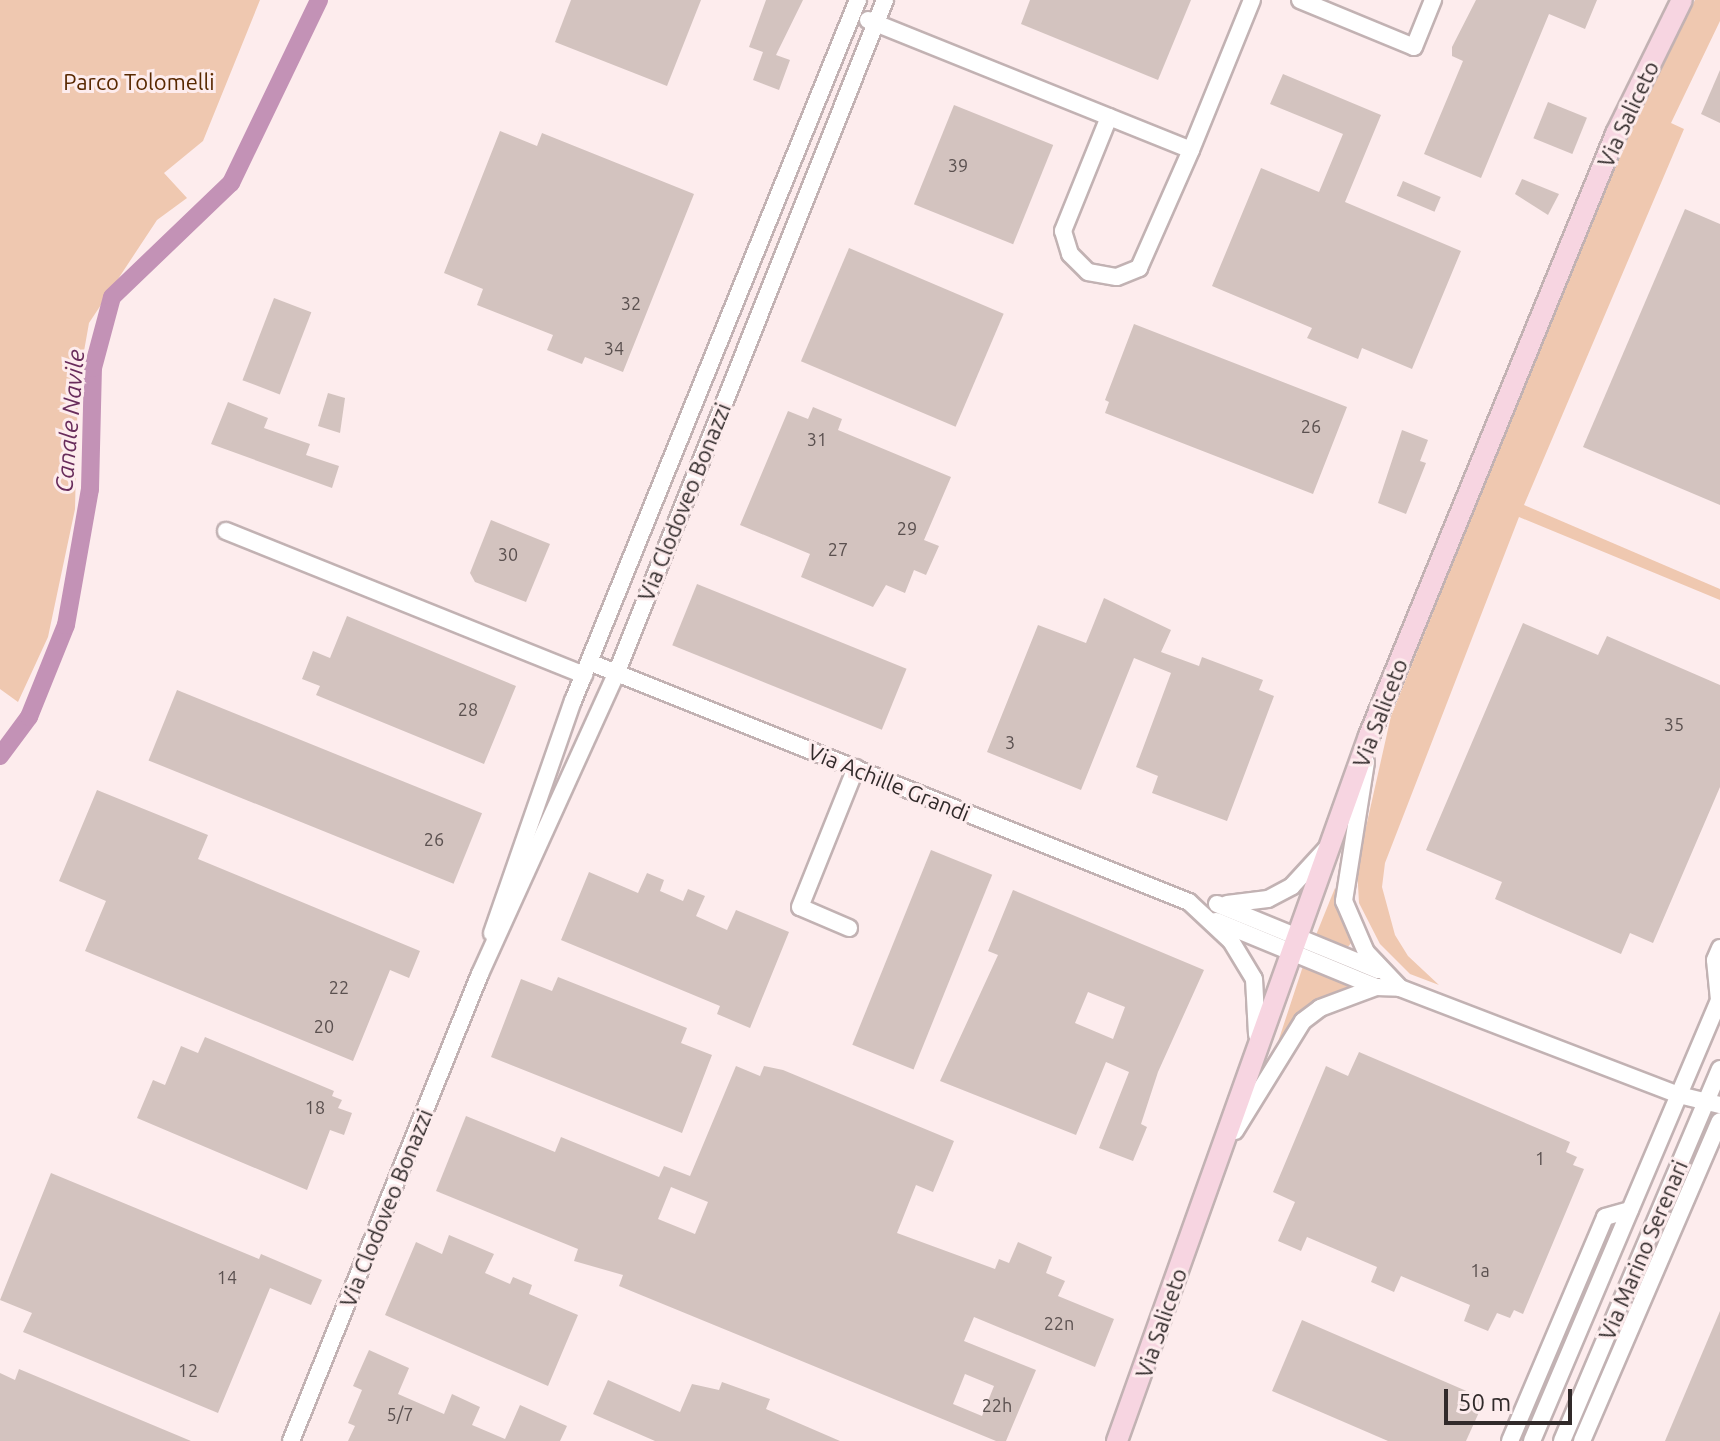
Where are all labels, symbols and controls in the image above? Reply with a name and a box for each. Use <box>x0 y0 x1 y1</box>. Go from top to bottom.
street label: Via Saliceto <box>1592 57 1664 171</box>
park label: Parco Tolomelli <box>63 69 215 95</box>
house number: 39 <box>948 154 968 176</box>
house number: 32 <box>621 292 641 314</box>
house number: 34 <box>604 337 624 359</box>
water label: Canale Navile <box>49 348 91 494</box>
street label: Via Clodoveo Bonazzi <box>632 399 736 605</box>
house number: 26 <box>1301 415 1321 437</box>
house number: 31 <box>807 428 827 450</box>
house number: 29 <box>897 517 917 539</box>
house number: 27 <box>828 538 848 560</box>
house number: 30 <box>498 543 518 565</box>
street label: Via Saliceto <box>1347 655 1413 771</box>
house number: 28 <box>458 698 478 720</box>
house number: 35 <box>1664 713 1684 735</box>
house number: 3 <box>1005 731 1015 753</box>
street label: Via Achille Grandi <box>804 737 974 827</box>
house number: 26 <box>424 828 444 850</box>
house number: 22 <box>329 976 349 998</box>
house number: 20 <box>314 1015 334 1037</box>
house number: 18 <box>305 1096 325 1118</box>
street label: Via Clodoveo Bonazzi <box>334 1105 438 1311</box>
house number: 1 <box>1535 1147 1545 1169</box>
street label: Via Marino Serenari <box>1593 1156 1693 1344</box>
house number: 1a <box>1470 1259 1490 1281</box>
street label: Via Saliceto <box>1130 1265 1192 1381</box>
house number: 14 <box>217 1266 237 1288</box>
house number: 22n <box>1044 1312 1074 1334</box>
house number: 12 <box>178 1359 198 1381</box>
scale bar <box>1448 1373 1576 1423</box>
text: 50 m <box>1458 1389 1511 1416</box>
house number: 22h <box>982 1394 1012 1416</box>
house number: 5/7 <box>387 1403 413 1425</box>

